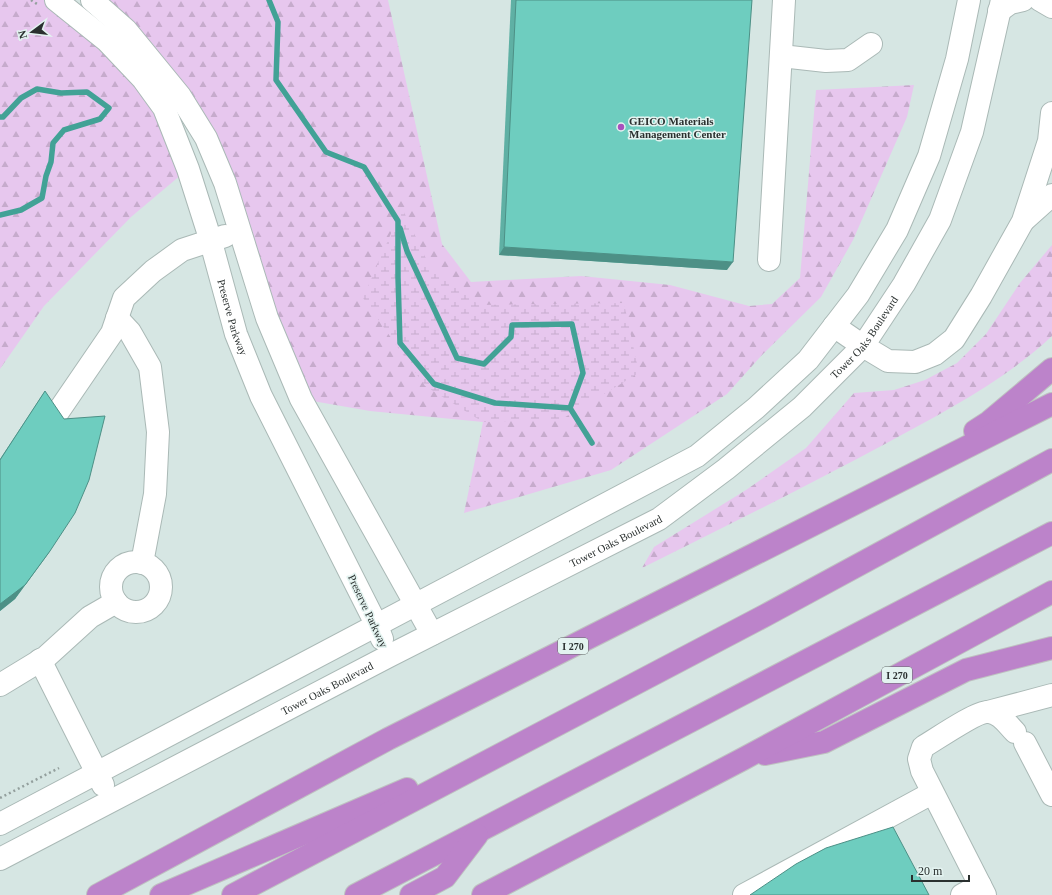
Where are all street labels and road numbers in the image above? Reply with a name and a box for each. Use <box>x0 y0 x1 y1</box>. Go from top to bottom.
street label: Preserve Parkway <box>215 278 250 358</box>
street label: Tower Oaks Boulevard <box>828 293 901 381</box>
street label: Tower Oaks Boulevard <box>568 512 664 569</box>
street label: Preserve Parkway <box>346 573 390 650</box>
road number: I 270 <box>558 638 588 654</box>
street label: Tower Oaks Boulevard <box>279 659 376 717</box>
road number: I 270 <box>882 667 912 683</box>

